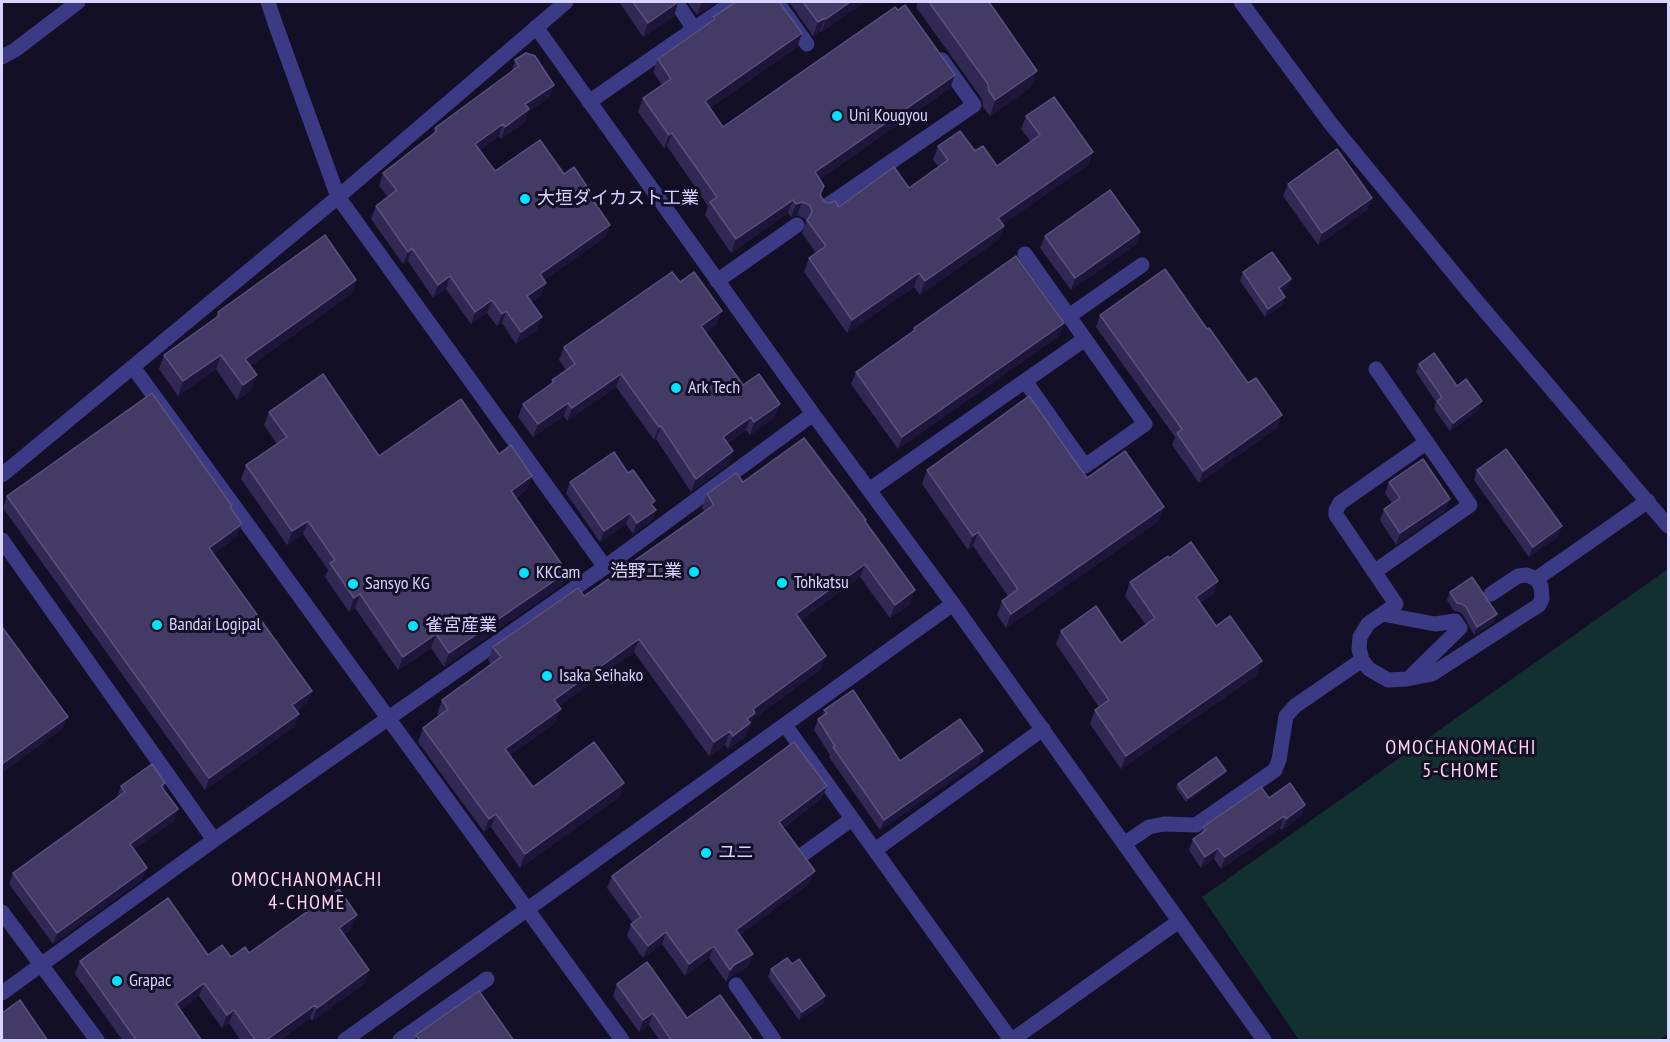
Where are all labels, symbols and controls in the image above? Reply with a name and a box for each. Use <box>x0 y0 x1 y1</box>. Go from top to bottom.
place label: Uni Kougyou <box>849 105 928 127</box>
marker: Uni Kougyou <box>830 109 844 123</box>
place label: 大垣ダイカスト工業 <box>537 188 699 210</box>
marker: 大垣ダイカスト工業 <box>518 192 532 206</box>
place label: Ark Tech <box>688 377 740 399</box>
marker: Ark Tech <box>669 381 683 395</box>
place label: 浩野工業 <box>610 561 682 583</box>
place label: KKCam <box>536 562 580 584</box>
marker: 浩野工業 <box>687 565 701 579</box>
marker: KKCam <box>517 566 531 580</box>
place label: Tohkatsu <box>794 572 849 594</box>
place label: Sansyo KG <box>365 573 430 595</box>
marker: Tohkatsu <box>775 576 789 590</box>
marker: Sansyo KG <box>346 577 360 591</box>
place label: Bandai Logipal <box>169 614 261 636</box>
place label: 雀宮産業 <box>425 615 497 637</box>
marker: Bandai Logipal <box>150 618 164 632</box>
marker: 雀宮産業 <box>406 619 420 633</box>
place label: Isaka Seihako <box>559 665 643 687</box>
marker: Isaka Seihako <box>540 669 554 683</box>
district label: OMOCHANOMACHI 5-CHOME <box>1385 736 1537 783</box>
place label: ユニ <box>718 842 754 864</box>
marker: ユニ <box>699 846 713 860</box>
district label: OMOCHANOMACHI 4-CHOME <box>231 868 383 915</box>
place label: Grapac <box>129 970 171 992</box>
marker: Grapac <box>110 974 124 988</box>

